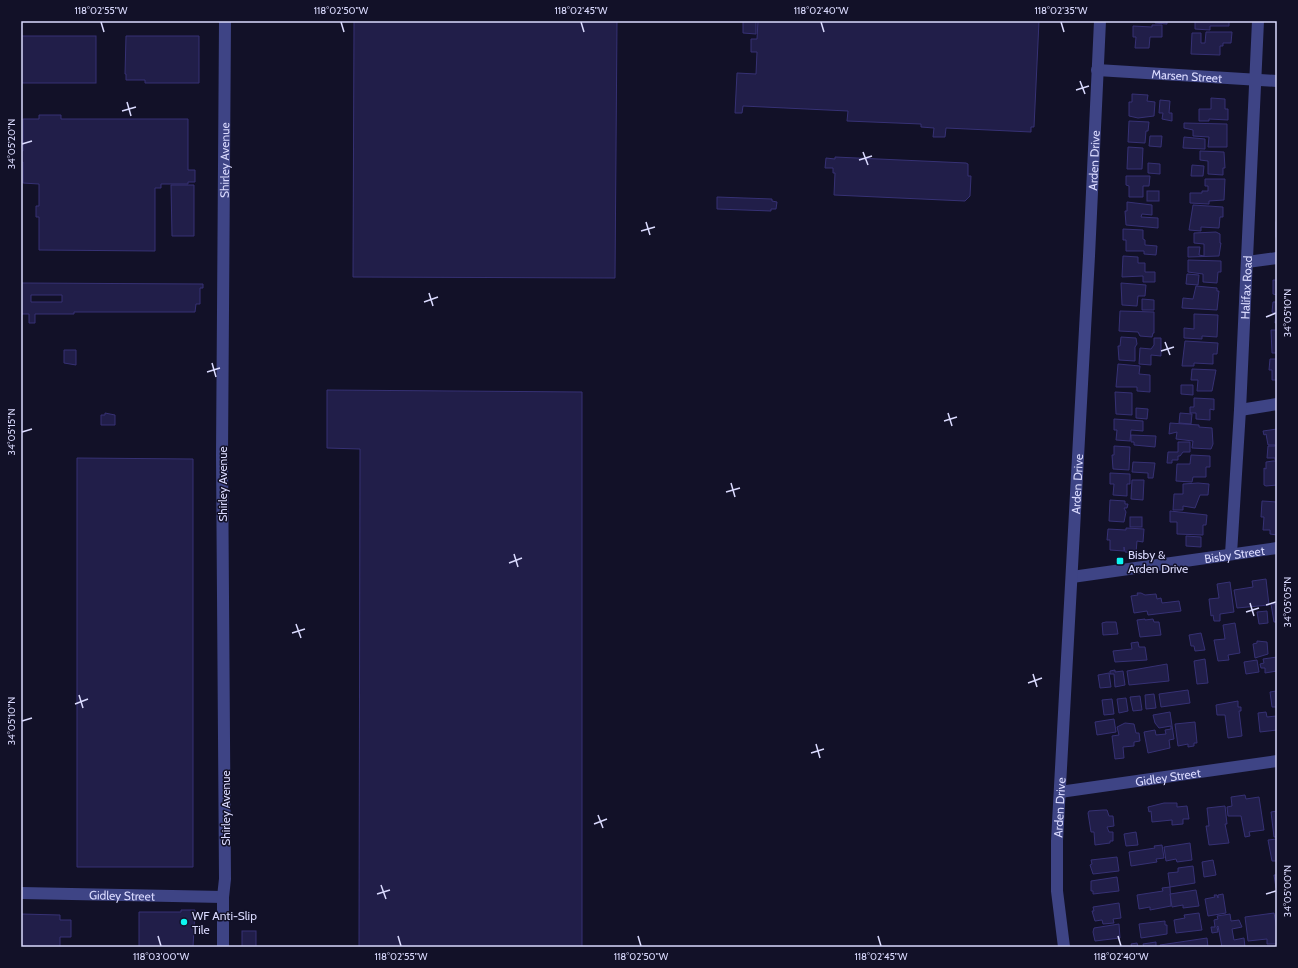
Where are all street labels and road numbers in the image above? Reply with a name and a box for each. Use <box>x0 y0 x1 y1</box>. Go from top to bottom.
street label: Marsen Street <box>1151 66 1223 85</box>
street label: Shirley Avenue <box>216 122 232 198</box>
street label: Arden Drive <box>1085 130 1102 191</box>
street label: Halifax Road <box>1237 255 1255 320</box>
street label: Shirley Avenue <box>215 446 230 522</box>
street label: Arden Drive <box>1067 453 1086 514</box>
street label: Bisby Street <box>1203 542 1266 566</box>
street label: Gidley Street <box>1134 765 1202 789</box>
street label: Shirley Avenue <box>218 770 233 846</box>
street label: Arden Drive <box>1050 777 1068 838</box>
street label: Gidley Street <box>89 887 155 903</box>

